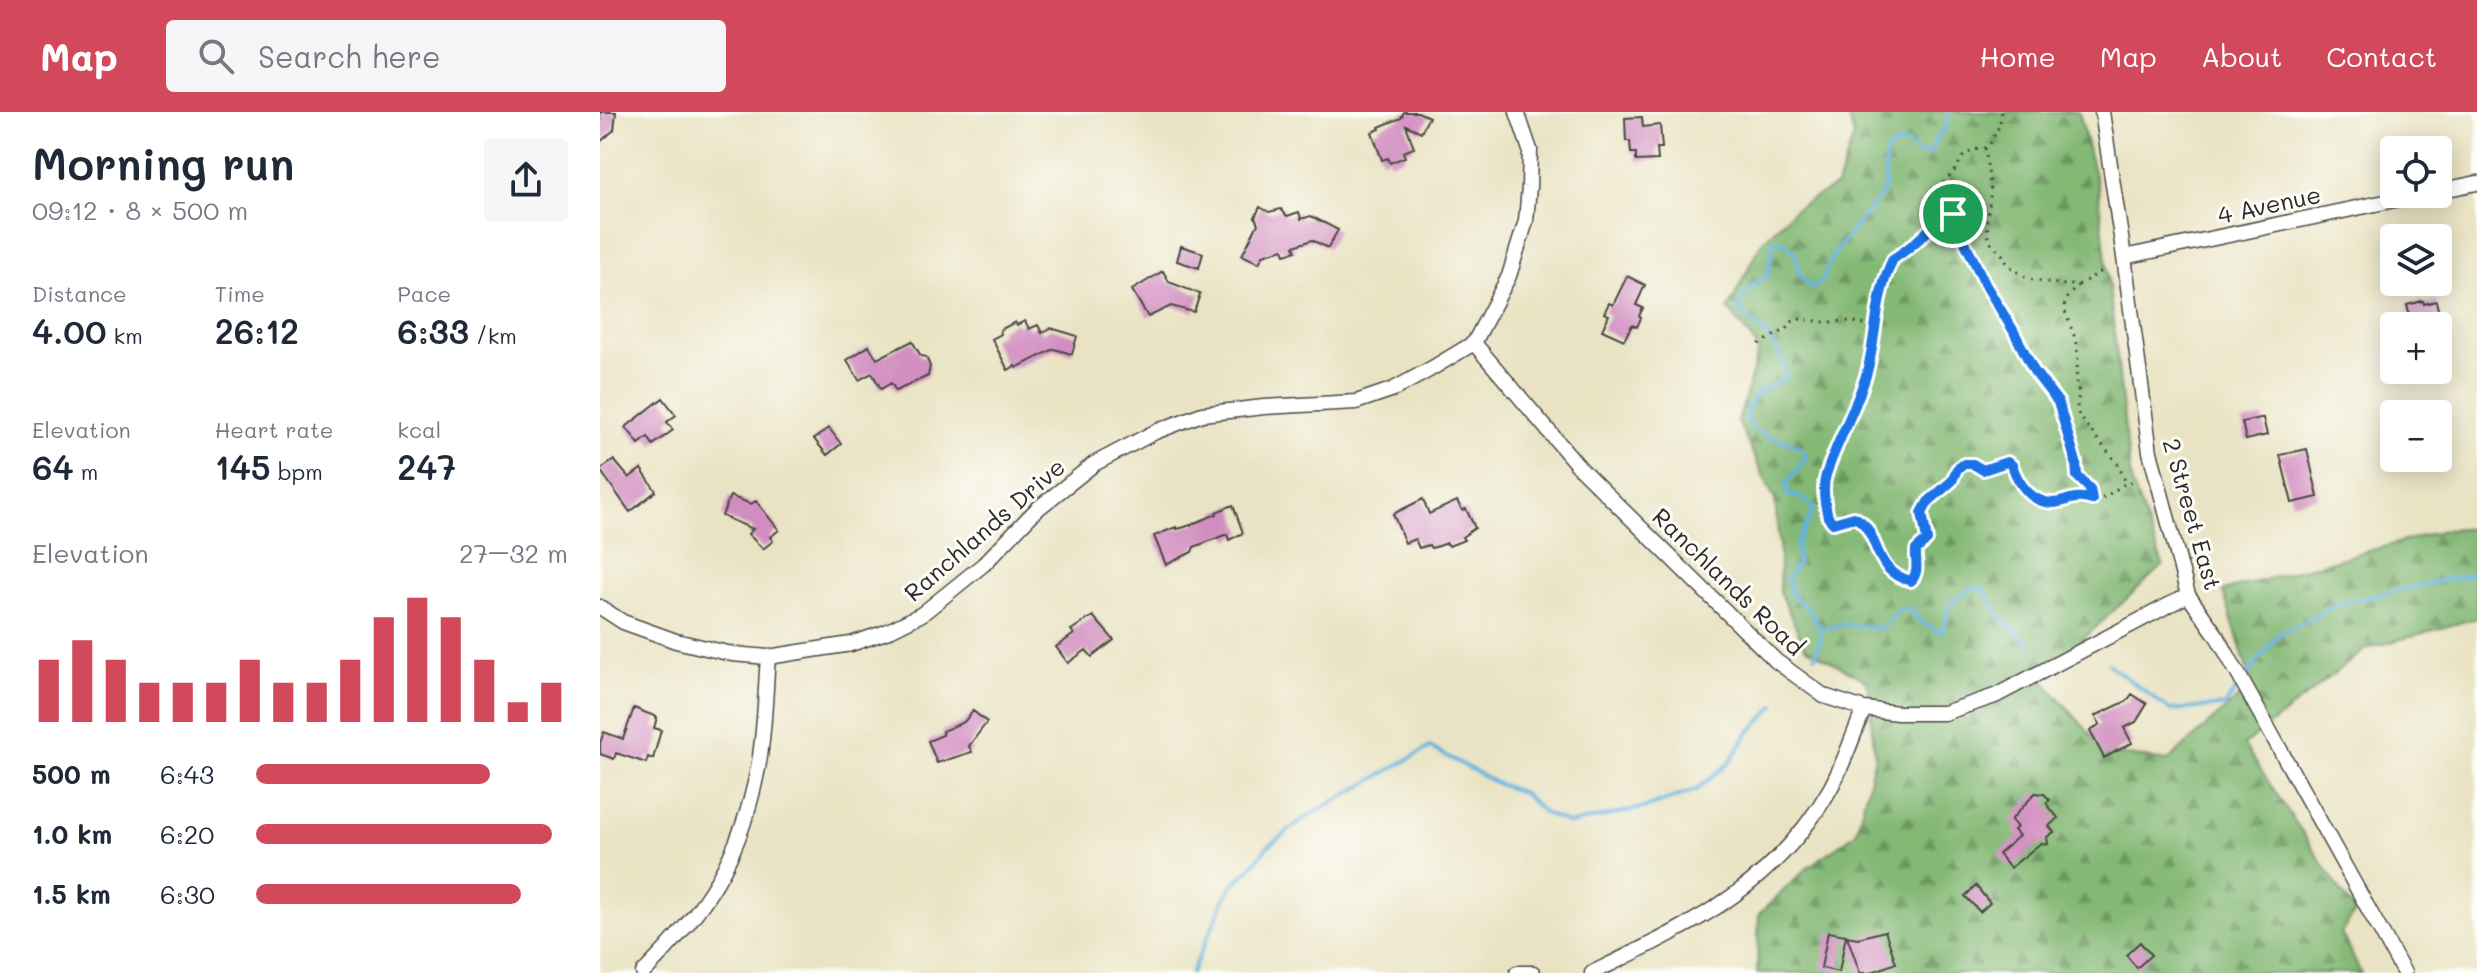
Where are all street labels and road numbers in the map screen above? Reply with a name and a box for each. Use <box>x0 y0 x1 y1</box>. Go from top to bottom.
street label: 4 Avenue <box>2215 178 2323 230</box>
street label: 2 Street East <box>2157 435 2229 593</box>
street label: Ranchlands Drive <box>897 451 1071 607</box>
street label: Ranchlands Road <box>1646 500 1812 662</box>

